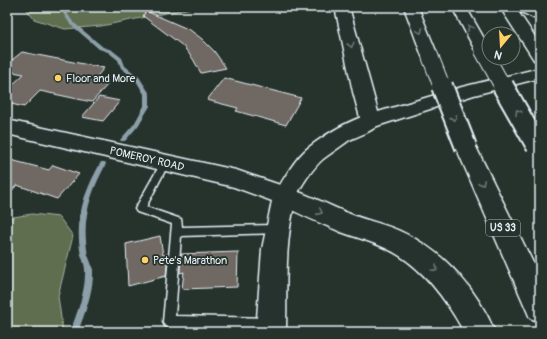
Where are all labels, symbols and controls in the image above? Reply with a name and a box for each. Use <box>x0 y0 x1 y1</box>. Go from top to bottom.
one-way arrow <box>467 25 475 32</box>
north arrow <box>481 26 521 66</box>
one-way arrow <box>416 28 424 35</box>
one-way arrow <box>347 42 355 48</box>
text: N <box>492 48 504 62</box>
place label: Floor and More <box>66 72 136 85</box>
marker: Floor and More <box>53 73 63 83</box>
one-way arrow <box>515 109 522 116</box>
one-way arrow <box>450 115 458 122</box>
street label: POMEROY ROAD <box>108 144 186 174</box>
one-way arrow <box>477 179 485 186</box>
one-way arrow <box>316 207 324 215</box>
road number: US 33 <box>486 220 520 236</box>
place label: Pete's Marathon <box>153 254 227 267</box>
marker: Pete's Marathon <box>140 255 150 265</box>
one-way arrow <box>431 264 438 272</box>

